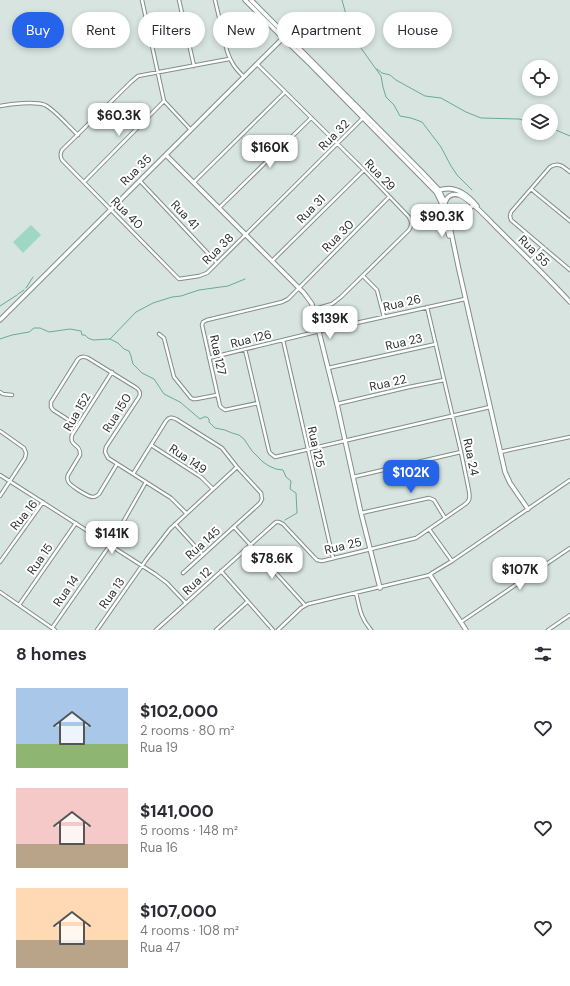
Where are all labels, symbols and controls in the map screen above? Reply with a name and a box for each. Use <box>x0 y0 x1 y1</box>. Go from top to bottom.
chip: Buy <box>12 12 64 48</box>
chip: Rent <box>72 12 130 48</box>
chip: Filters <box>138 12 205 48</box>
chip: New <box>213 12 269 48</box>
chip: Apartment <box>277 12 375 48</box>
chip: House <box>383 12 452 48</box>
map controls <box>522 60 558 140</box>
button: locate <box>522 60 558 96</box>
pin: $60.3K <box>86 103 152 137</box>
button: layers <box>522 104 558 140</box>
text: $60.3K <box>97 107 141 124</box>
street label: Rua 32 <box>315 116 353 154</box>
pin: $160K <box>242 135 298 169</box>
text: $160K <box>251 139 289 156</box>
street label: Rua 35 <box>117 151 155 189</box>
street label: Rua 29 <box>361 156 399 194</box>
street label: Rua 31 <box>293 191 329 227</box>
street label: Rua 40 <box>107 193 147 233</box>
street label: Rua 41 <box>167 197 203 233</box>
pin: $90.3K <box>409 204 475 238</box>
text: $90.3K <box>420 208 464 225</box>
street label: Rua 30 <box>319 217 357 255</box>
street label: Rua 38 <box>199 230 237 268</box>
street label: Rua 55 <box>515 232 553 270</box>
street label: Rua 26 <box>382 291 422 315</box>
pin: $139K <box>302 306 358 340</box>
text: $139K <box>312 310 348 327</box>
street label: Rua 126 <box>229 326 273 352</box>
street label: Rua 23 <box>384 330 424 354</box>
street label: Rua 127 <box>206 333 230 377</box>
street label: Rua 22 <box>368 371 408 395</box>
street label: Rua 152 <box>60 390 94 434</box>
street label: Rua 150 <box>99 391 135 435</box>
street label: Rua 125 <box>304 425 328 469</box>
street label: Rua 24 <box>459 437 483 477</box>
street label: Rua 149 <box>166 441 210 477</box>
pin: $102K <box>383 460 439 494</box>
text: $102K <box>392 464 430 481</box>
street label: Rua 16 <box>7 496 41 534</box>
pin: $141K <box>84 521 140 555</box>
street label: Rua 145 <box>182 523 224 563</box>
text: $141K <box>95 525 129 542</box>
street label: Rua 25 <box>323 534 363 558</box>
street label: Rua 15 <box>23 540 57 578</box>
pin: $78.6K <box>239 546 305 580</box>
text: $78.6K <box>251 550 293 567</box>
pin: $107K <box>492 557 548 591</box>
text: $107K <box>501 561 539 578</box>
street label: Rua 12 <box>179 563 215 599</box>
street label: Rua 14 <box>49 572 83 610</box>
street label: Rua 13 <box>96 574 128 612</box>
text: 8 homes <box>16 643 87 665</box>
icon: filters <box>532 643 554 665</box>
text: $102,000 <box>140 700 218 722</box>
icon: home <box>48 704 96 752</box>
icon: heart <box>532 717 554 739</box>
text: 2 rooms · 80 m² <box>140 722 235 739</box>
text: Rua 19 <box>140 739 178 756</box>
text: $141,000 <box>140 800 214 822</box>
icon: home <box>48 804 96 852</box>
icon: heart <box>532 817 554 839</box>
text: 5 rooms · 148 m² <box>140 822 238 839</box>
text: Rua 16 <box>140 839 178 856</box>
text: $107,000 <box>140 900 217 922</box>
icon: home <box>48 904 96 952</box>
icon: heart <box>532 917 554 939</box>
text: 4 rooms · 108 m² <box>140 922 239 939</box>
text: Rua 47 <box>140 939 181 956</box>

